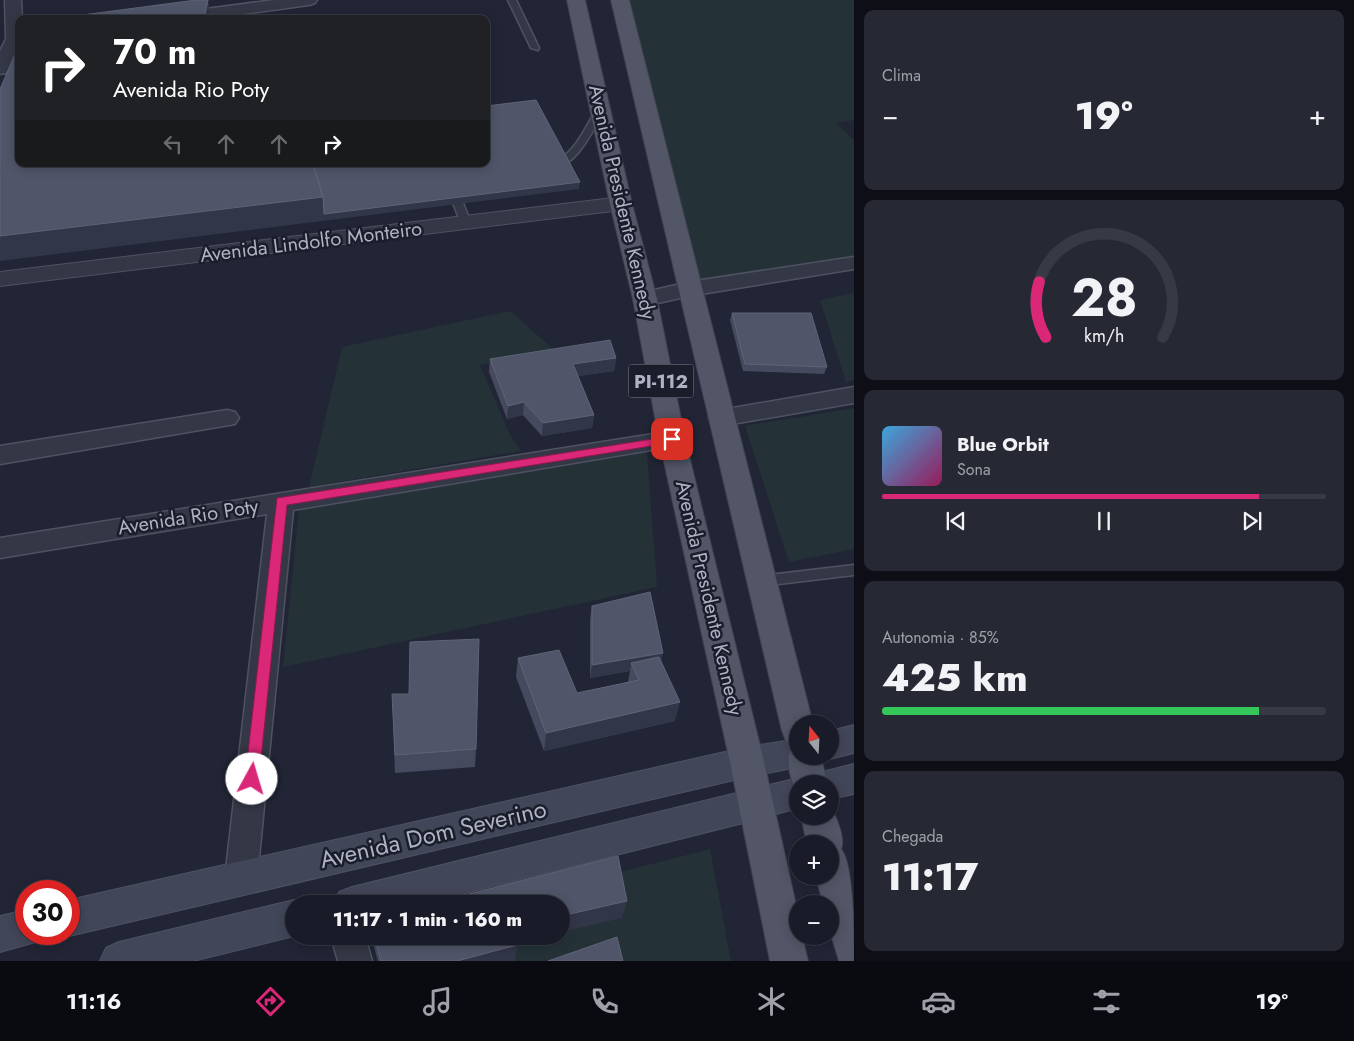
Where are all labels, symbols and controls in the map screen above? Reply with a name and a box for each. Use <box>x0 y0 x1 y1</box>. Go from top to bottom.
text: 70 m <box>113 27 196 77</box>
icon: right <box>30 35 95 100</box>
text: Clima <box>882 64 921 87</box>
text: Avenida Rio Poty <box>113 73 269 105</box>
street label: Avenida Presidente Kennedy <box>581 82 663 322</box>
text: 19° <box>1075 88 1133 143</box>
text: − <box>882 95 899 136</box>
text: + <box>1309 95 1326 136</box>
icon: left <box>159 130 187 158</box>
icon: ahead <box>212 130 240 158</box>
icon: ahead <box>265 130 293 158</box>
icon: right <box>318 130 346 158</box>
street label: Avenida Lindolfo Monteiro <box>198 214 424 270</box>
text: 28 <box>1071 260 1137 336</box>
text: km/h <box>1084 323 1124 349</box>
road number: PI-112 <box>628 364 694 398</box>
pin <box>651 418 693 460</box>
icon: arrive <box>658 425 686 453</box>
text: Blue Orbit <box>957 431 1049 458</box>
text: Sona <box>957 458 991 481</box>
street label: Avenida Presidente Kennedy <box>668 478 750 718</box>
street label: Avenida Rio Poty <box>116 492 261 542</box>
icon: previous <box>942 507 970 535</box>
icon: pause <box>1090 507 1118 535</box>
icon: next <box>1238 507 1266 535</box>
text: Autonomia · 85% <box>882 626 999 649</box>
text: 425 km <box>882 650 1028 705</box>
north arrow <box>789 715 839 765</box>
map controls <box>789 715 839 945</box>
position arrow <box>225 752 277 804</box>
button: layers <box>789 775 839 825</box>
street label: Avenida Dom Severino <box>316 791 550 877</box>
text: Chegada <box>882 825 943 848</box>
button: + <box>789 835 839 885</box>
text: 11:17 <box>882 849 978 904</box>
speed limit sign: 30 <box>15 880 80 945</box>
button: − <box>789 895 839 945</box>
text: 11:17 · 1 min · 160 m <box>333 906 522 933</box>
icon: directions <box>253 984 288 1019</box>
icon: music <box>420 984 455 1019</box>
icon: phone <box>587 984 622 1019</box>
icon: climate <box>754 984 789 1019</box>
icon: car <box>921 984 956 1019</box>
icon: filters <box>1089 984 1124 1019</box>
text: 11:16 <box>66 985 121 1017</box>
text: 19° <box>1256 985 1288 1017</box>

